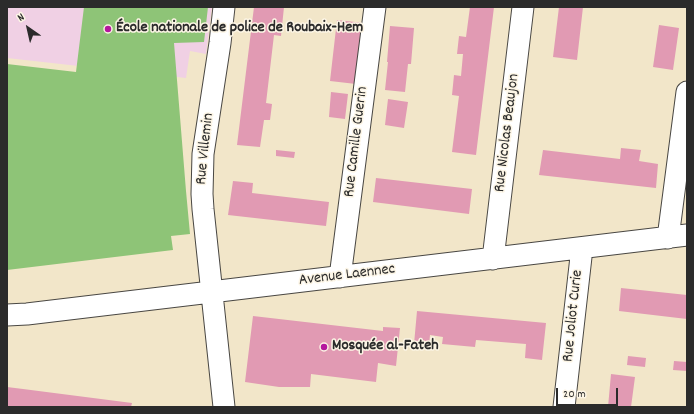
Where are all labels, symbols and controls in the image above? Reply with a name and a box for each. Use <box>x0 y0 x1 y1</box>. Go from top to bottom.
north arrow <box>8 8 48 48</box>
text: N <box>15 10 28 26</box>
place label: École nationale de police de Roubaix-Hem <box>116 19 363 39</box>
marker: École nationale de police de Roubaix-Hem <box>103 24 113 34</box>
street label: Rue Nicolas Beaujon <box>491 73 525 193</box>
street label: Rue Camille Guerin <box>341 86 373 198</box>
street label: Rue Villemin <box>193 112 219 186</box>
street label: Avenue Laennec <box>298 261 396 291</box>
street label: Rue Joliot Curie <box>560 269 588 363</box>
place label: Mosquée al-Fateh <box>332 337 439 357</box>
marker: Mosquée al-Fateh <box>319 342 329 352</box>
scale bar <box>558 380 620 406</box>
text: 20 m <box>563 386 586 403</box>

